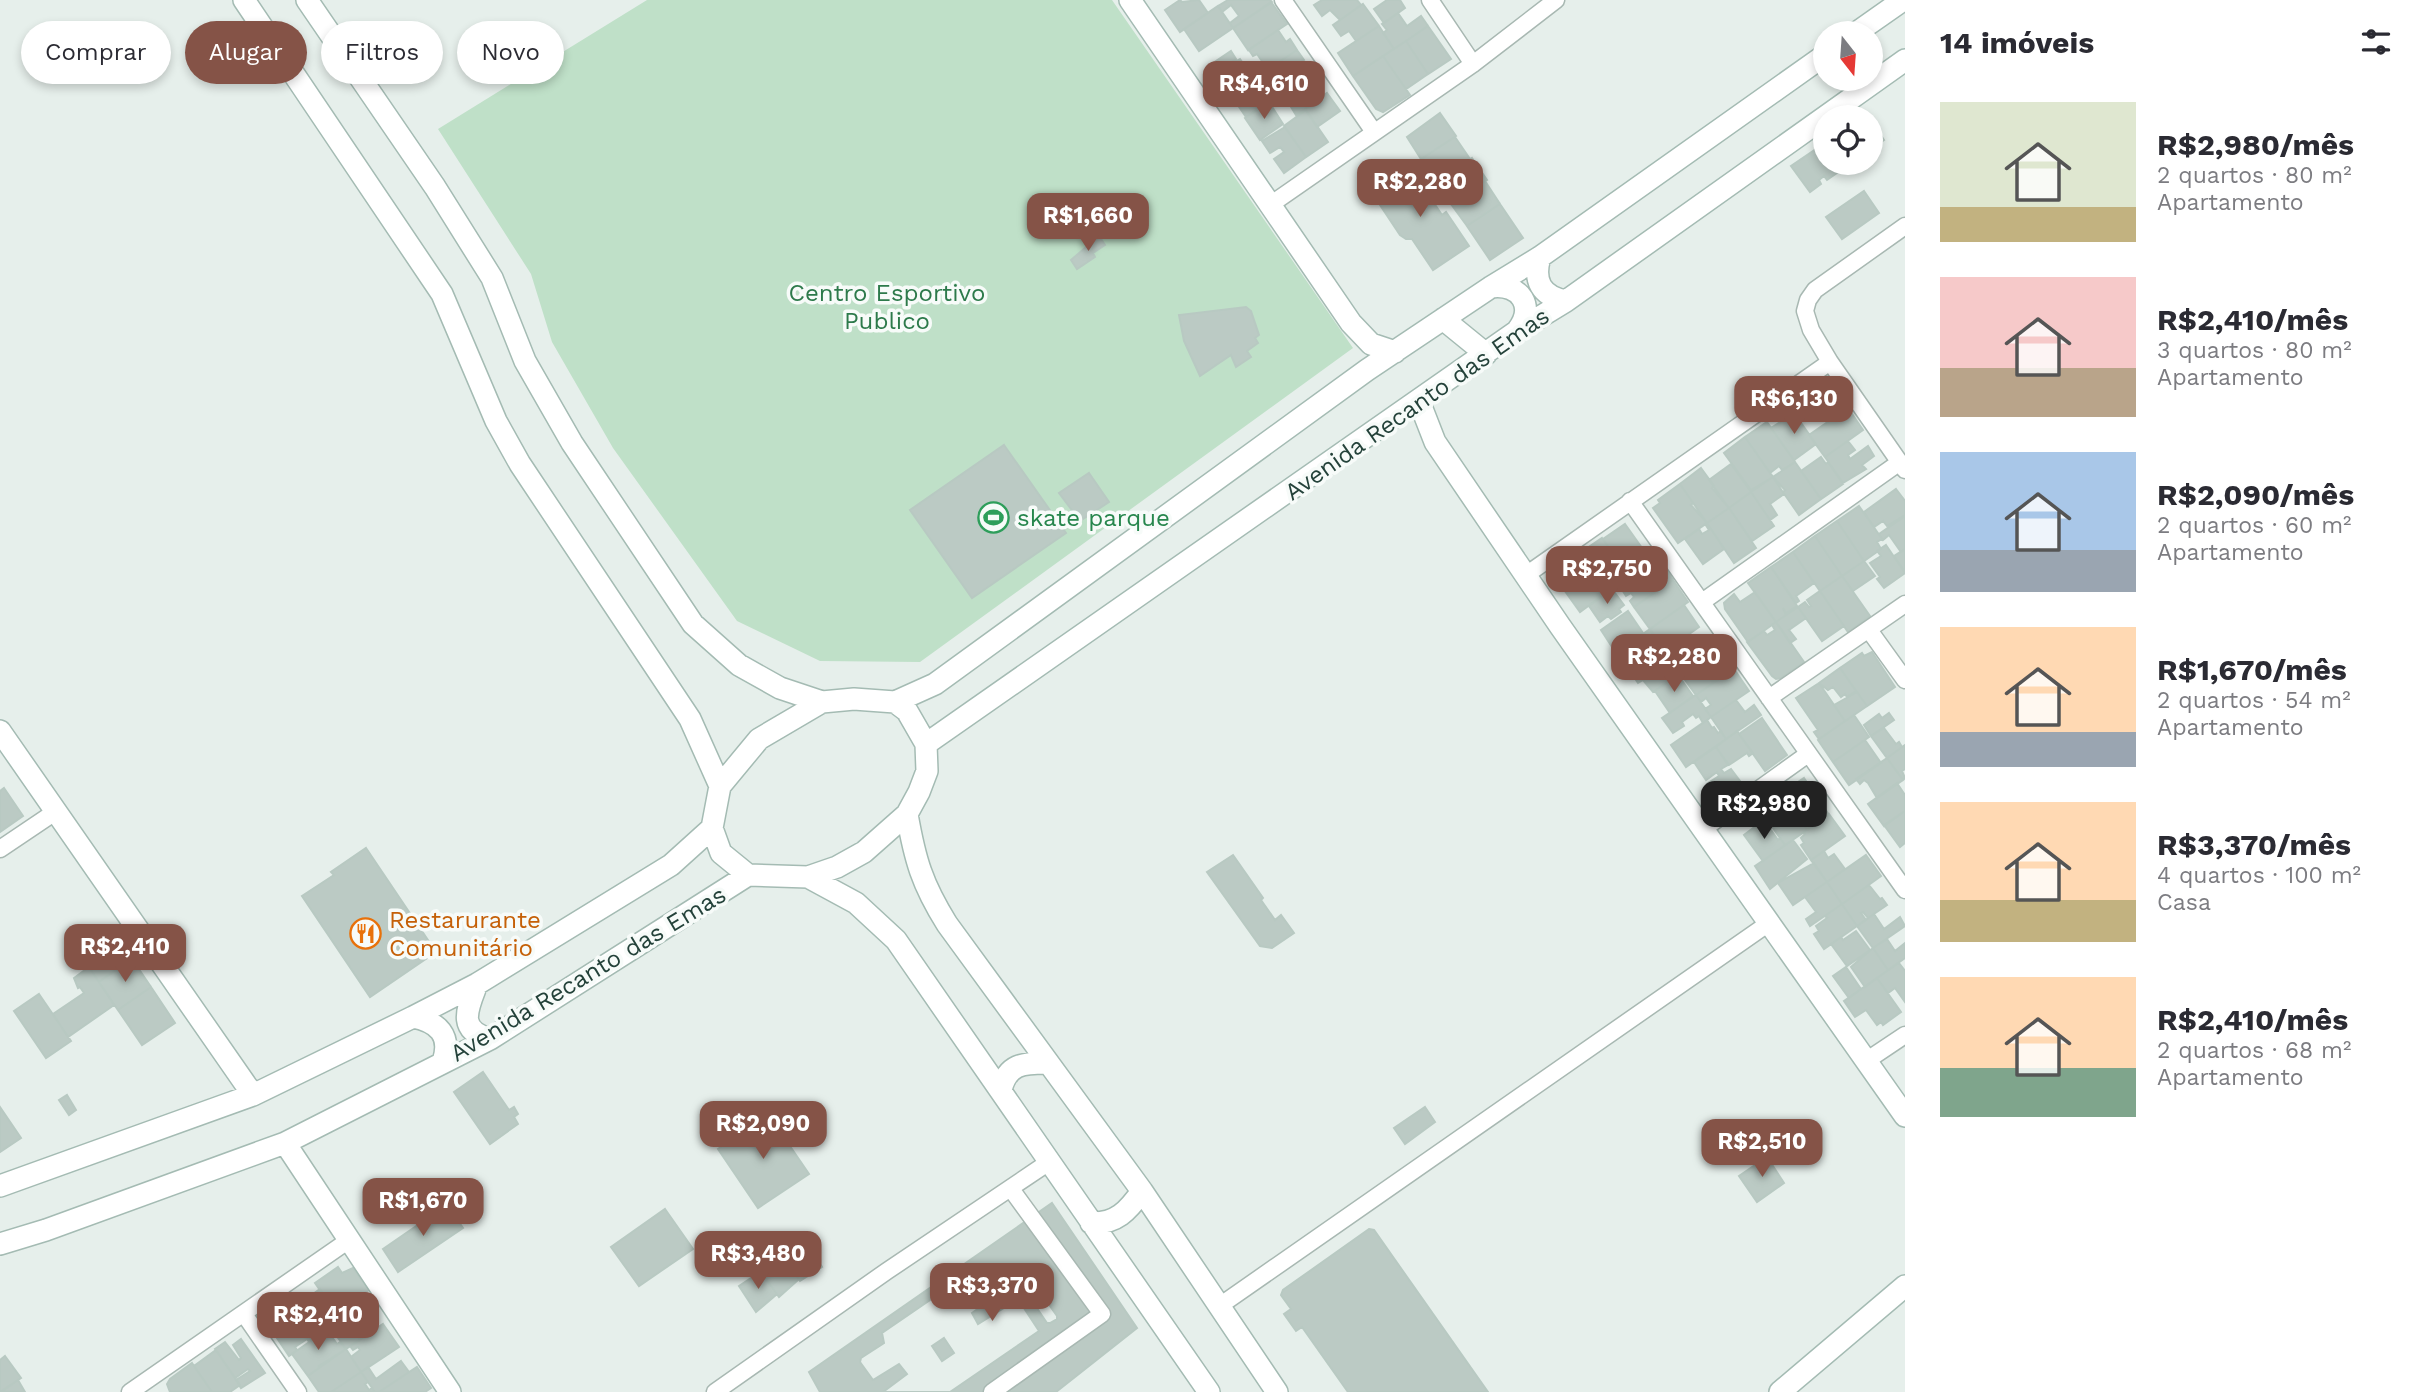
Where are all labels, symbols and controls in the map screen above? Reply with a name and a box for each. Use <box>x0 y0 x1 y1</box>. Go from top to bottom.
chip: Comprar <box>21 21 171 84</box>
chip: Alugar <box>185 21 307 84</box>
chip: Filtros <box>321 21 443 84</box>
chip: Novo <box>457 21 564 84</box>
north arrow <box>1813 21 1883 91</box>
map controls <box>1813 21 1883 175</box>
icon: filters <box>2357 23 2395 61</box>
text: 14 imóveis <box>1940 25 2094 60</box>
pin: R$4,610 <box>1199 61 1329 121</box>
text: R$4,610 <box>1219 70 1309 97</box>
button: locate <box>1813 105 1883 175</box>
text: R$2,980/mês <box>2157 127 2354 162</box>
icon: home <box>1996 130 2080 214</box>
pin: R$2,280 <box>1355 160 1485 219</box>
text: 2 quartos · 80 m² <box>2157 162 2352 189</box>
text: R$2,280 <box>1373 168 1467 195</box>
text: Apartamento <box>2157 189 2304 216</box>
pin: R$1,660 <box>1023 194 1153 253</box>
text: R$1,660 <box>1043 202 1133 229</box>
park label: Centro Esportivo Publico <box>789 279 985 335</box>
street label: Avenida Recanto das Emas <box>1279 302 1555 506</box>
text: R$2,410/mês <box>2157 302 2348 337</box>
icon: home <box>1996 305 2080 389</box>
text: 3 quartos · 80 m² <box>2157 337 2352 364</box>
text: Apartamento <box>2157 364 2304 391</box>
pin: R$6,130 <box>1729 376 1859 436</box>
text: R$6,130 <box>1750 385 1838 412</box>
text: R$2,090/mês <box>2157 477 2354 512</box>
icon: home <box>1996 480 2080 564</box>
sports icon: skate parque <box>977 501 1011 535</box>
place label: skate parque <box>1017 504 1170 532</box>
text: 2 quartos · 60 m² <box>2157 512 2351 539</box>
text: Apartamento <box>2157 539 2304 566</box>
pin: R$2,750 <box>1542 546 1672 606</box>
text: R$2,750 <box>1562 555 1652 582</box>
pin: R$2,280 <box>1609 634 1739 694</box>
text: R$2,280 <box>1627 643 1721 670</box>
text: R$1,670/mês <box>2157 652 2347 687</box>
icon: home <box>1996 655 2080 739</box>
text: 2 quartos · 54 m² <box>2157 687 2351 714</box>
text: Apartamento <box>2157 714 2304 741</box>
pin: R$2,980 <box>1699 782 1829 841</box>
text: R$2,980 <box>1717 790 1811 817</box>
text: R$3,370/mês <box>2157 827 2351 862</box>
icon: home <box>1996 830 2080 914</box>
text: 4 quartos · 100 m² <box>2157 862 2361 889</box>
street label: Avenida Recanto das Emas <box>445 880 731 1068</box>
text: Casa <box>2157 889 2211 916</box>
place label: Restarurante Comunitário <box>389 906 541 962</box>
restaurant icon: Restarurante Comunitário <box>349 917 383 951</box>
pin: R$2,410 <box>60 925 190 984</box>
text: R$2,410 <box>80 933 170 960</box>
text: R$2,410/mês <box>2157 1002 2348 1037</box>
icon: home <box>1996 1005 2080 1089</box>
text: 2 quartos · 68 m² <box>2157 1037 2351 1064</box>
text: Apartamento <box>2157 1064 2304 1091</box>
pin: R$2,090 <box>698 1102 828 1161</box>
text: R$2,090 <box>716 1110 810 1137</box>
pin: R$2,510 <box>1697 1120 1827 1179</box>
text: R$2,510 <box>1717 1128 1807 1155</box>
pin: R$1,670 <box>358 1178 488 1238</box>
text: R$1,670 <box>379 1187 467 1214</box>
pin: R$3,480 <box>693 1232 823 1291</box>
text: R$3,480 <box>711 1240 805 1267</box>
pin: R$3,370 <box>927 1264 1057 1323</box>
text: R$3,370 <box>946 1272 1038 1299</box>
pin: R$2,410 <box>253 1292 383 1352</box>
text: R$2,410 <box>273 1301 363 1328</box>

